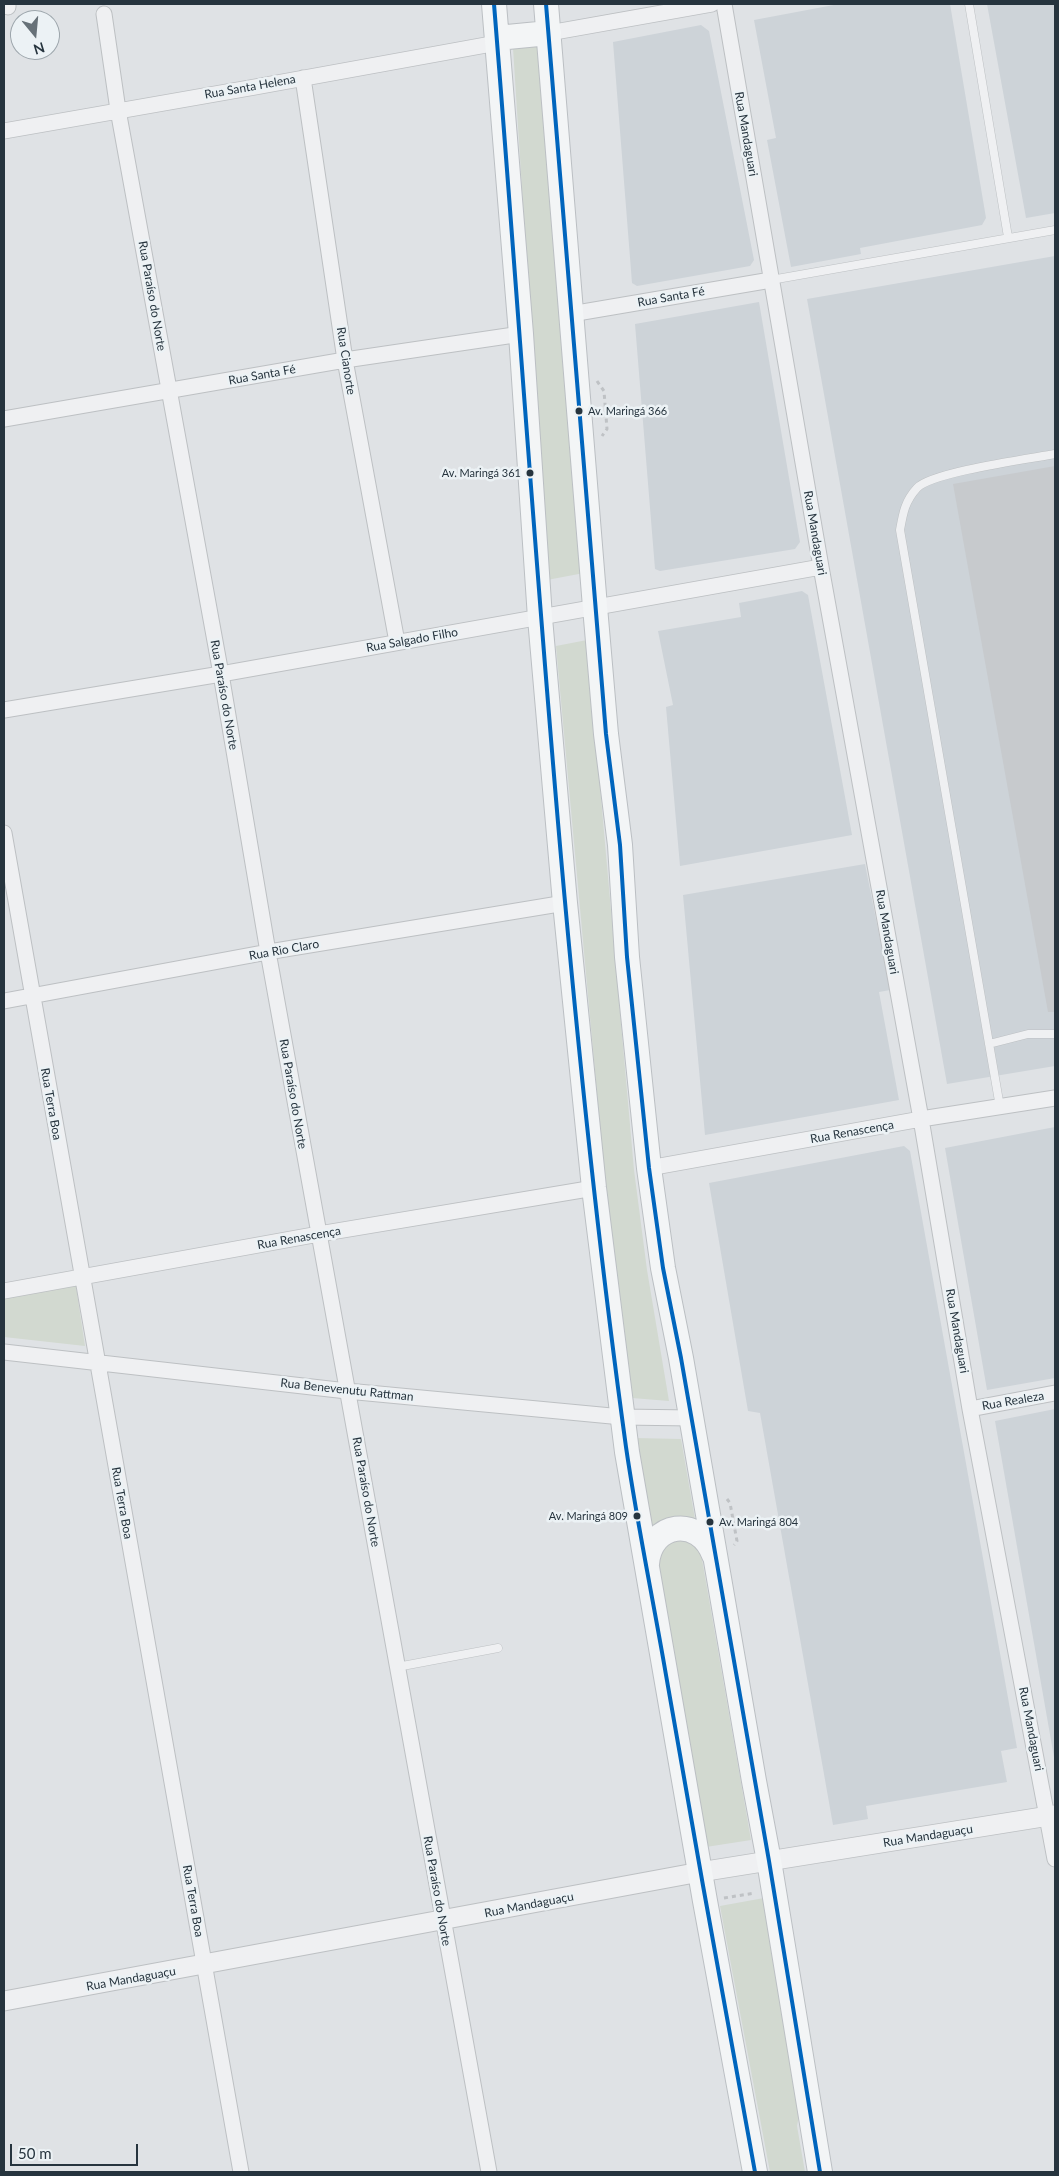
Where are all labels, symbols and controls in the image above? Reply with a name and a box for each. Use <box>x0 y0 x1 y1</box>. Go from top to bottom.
north arrow <box>10 10 60 60</box>
text: N <box>32 39 47 59</box>
street label: Rua Santa Helena <box>203 72 297 102</box>
street label: Rua Mandaguari <box>731 91 761 177</box>
street label: Rua Paraíso do Norte <box>135 240 169 352</box>
street label: Rua Santa Fé <box>636 284 706 310</box>
street label: Rua Cianorte <box>334 326 358 396</box>
street label: Rua Santa Fé <box>227 362 297 388</box>
place label: Av. Maringá 366 <box>588 404 667 418</box>
marker: Av. Maringá 366 <box>574 406 584 416</box>
place label: Av. Maringá 361 <box>442 466 521 480</box>
marker: Av. Maringá 361 <box>525 468 535 478</box>
street label: Rua Mandaguari <box>800 490 830 576</box>
street label: Rua Salgado Filho <box>365 625 459 655</box>
street label: Rua Paraíso do Norte <box>207 639 241 751</box>
street label: Rua Mandaguari <box>872 889 902 975</box>
street label: Rua Rio Claro <box>248 937 320 963</box>
street label: Rua Paraíso do Norte <box>276 1038 310 1150</box>
street label: Rua Terra Boa <box>38 1067 64 1141</box>
street label: Rua Renascença <box>809 1118 895 1146</box>
street label: Rua Renascença <box>256 1224 342 1252</box>
street label: Rua Mandaguari <box>942 1288 972 1374</box>
street label: Rua Benevenutu Rattman <box>280 1376 414 1404</box>
street label: Rua Realeza <box>981 1388 1045 1414</box>
street label: Rua Paraíso do Norte <box>349 1436 383 1548</box>
street label: Rua Terra Boa <box>109 1466 135 1540</box>
place label: Av. Maringá 809 <box>549 1509 628 1523</box>
marker: Av. Maringá 809 <box>632 1511 642 1521</box>
place label: Av. Maringá 804 <box>719 1515 798 1529</box>
marker: Av. Maringá 804 <box>705 1517 715 1527</box>
street label: Rua Mandaguari <box>1016 1686 1046 1772</box>
street label: Rua Mandaguaçu <box>882 1822 974 1850</box>
street label: Rua Paraíso do Norte <box>420 1835 454 1947</box>
street label: Rua Terra Boa <box>180 1864 206 1938</box>
street label: Rua Mandaguaçu <box>483 1889 575 1921</box>
street label: Rua Mandaguaçu <box>85 1964 177 1994</box>
scale bar <box>12 2134 140 2166</box>
text: 50 m <box>18 2144 52 2162</box>

